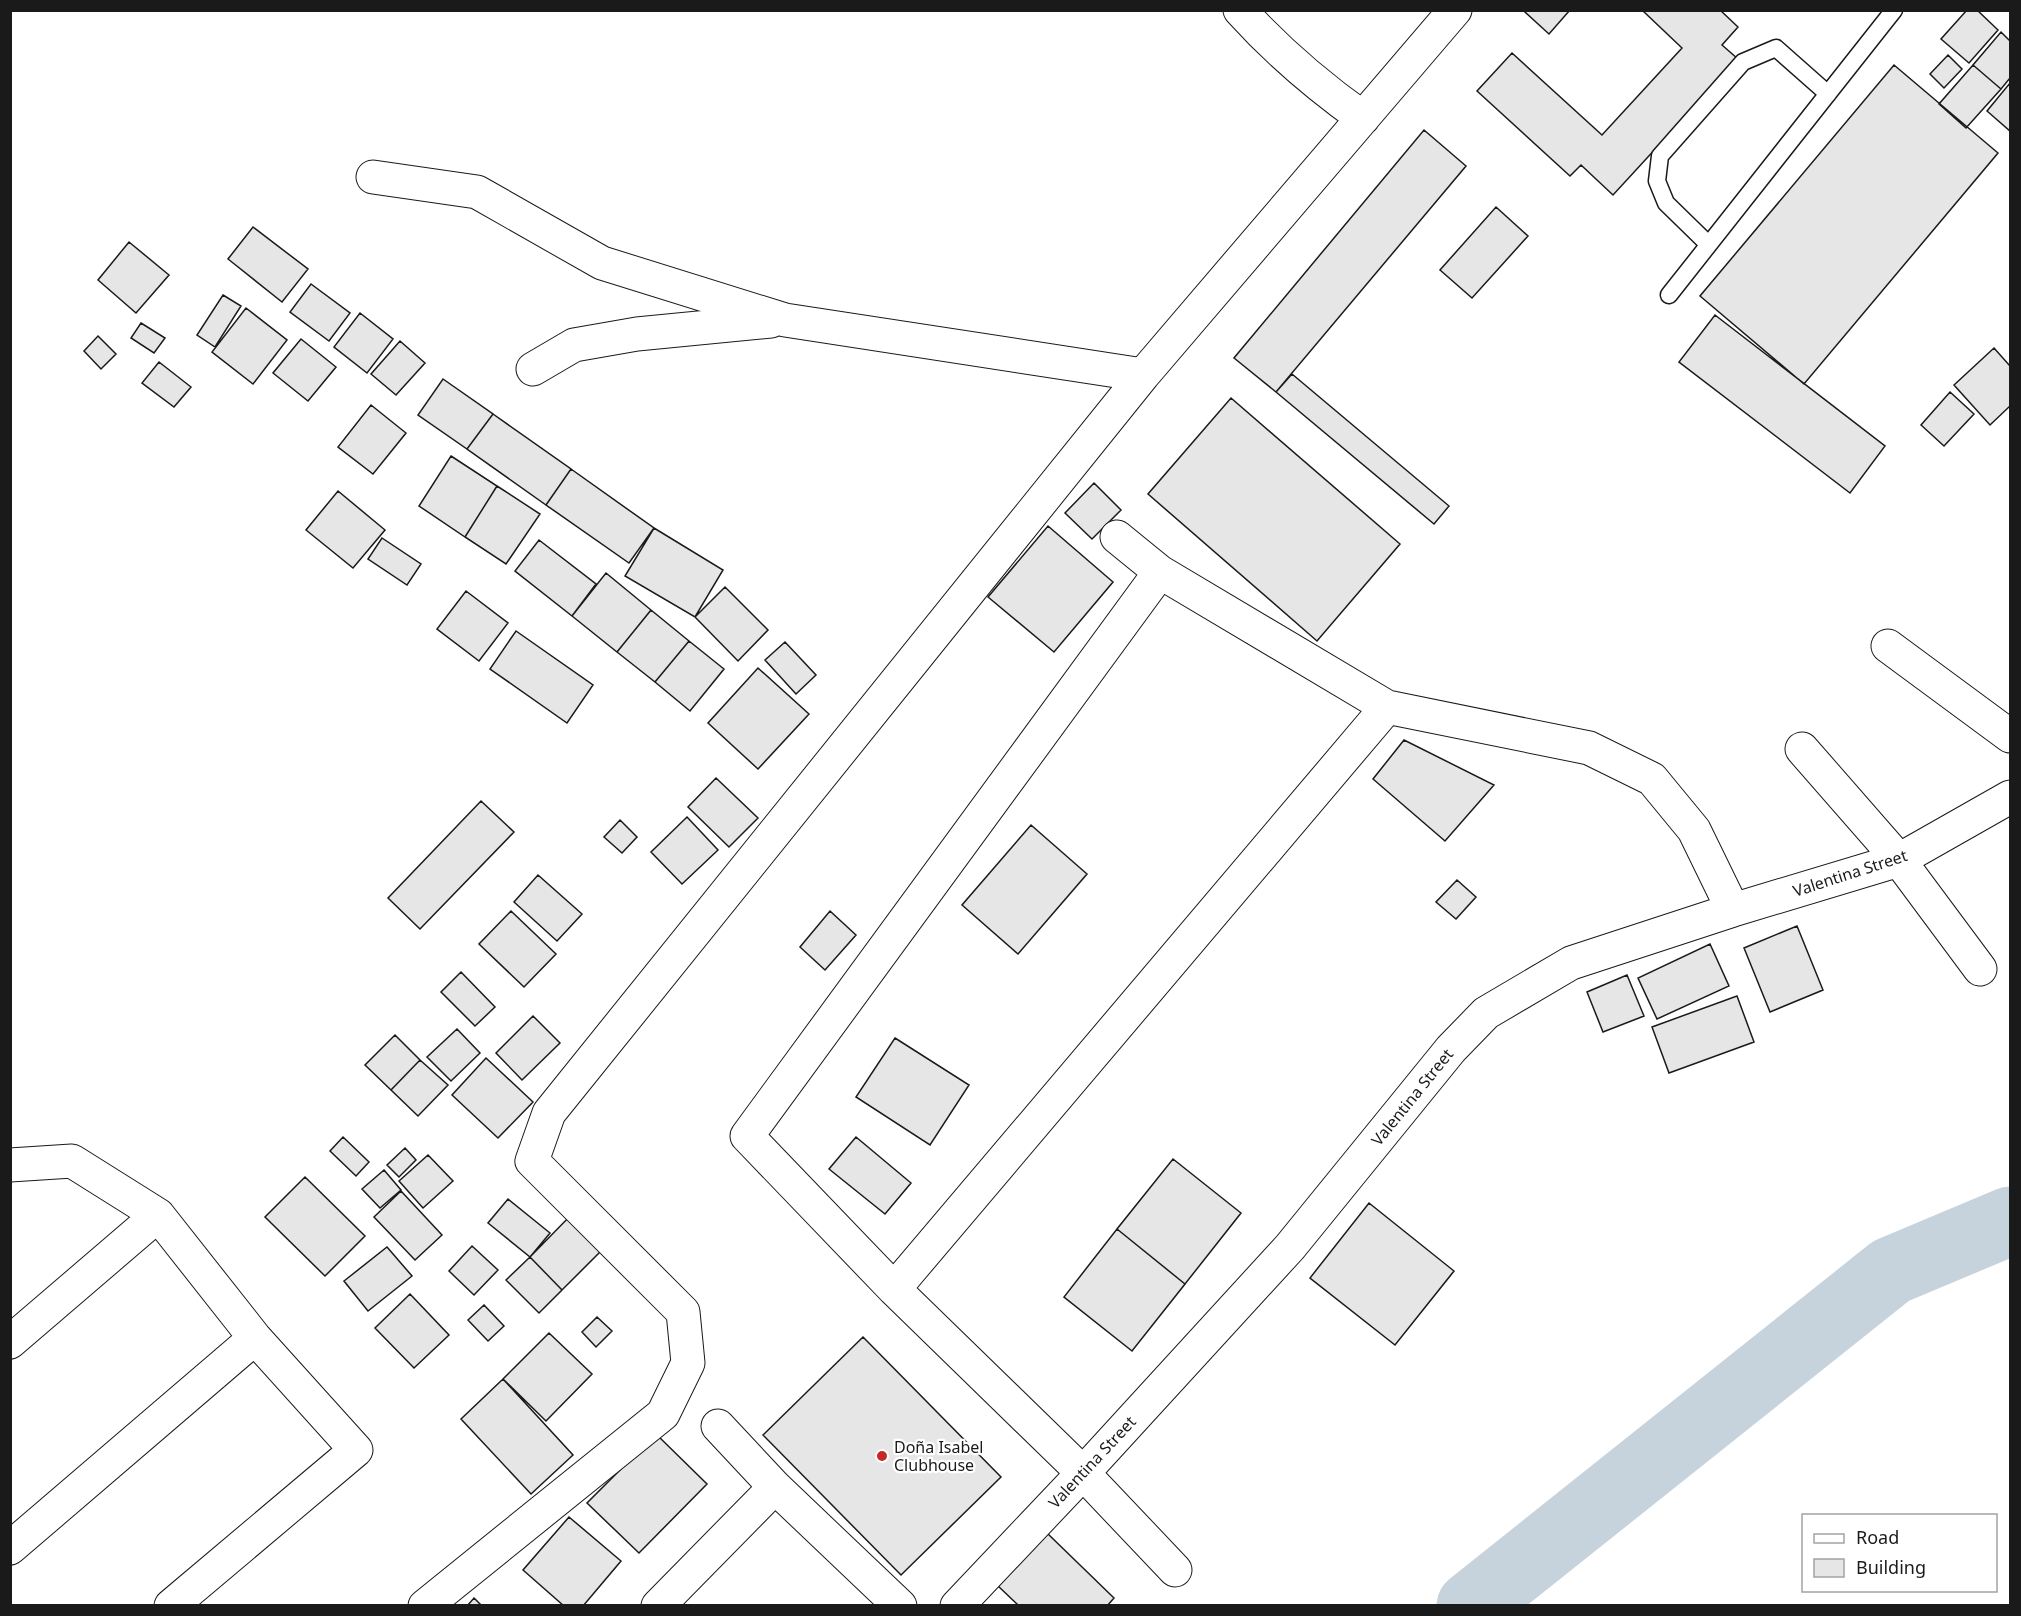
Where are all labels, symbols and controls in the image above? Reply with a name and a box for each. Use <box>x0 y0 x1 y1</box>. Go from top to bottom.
street label: Valentina Street <box>1790 844 1910 902</box>
street label: Valentina Street <box>1366 1044 1458 1150</box>
street label: Valentina Street <box>1043 1411 1141 1513</box>
place label: Doña Isabel Clubhouse <box>894 1436 983 1476</box>
marker: Doña Isabel Clubhouse <box>875 1449 889 1463</box>
legend <box>1802 1514 1997 1592</box>
text: Road <box>1856 1525 1899 1549</box>
text: Building <box>1856 1555 1926 1579</box>

